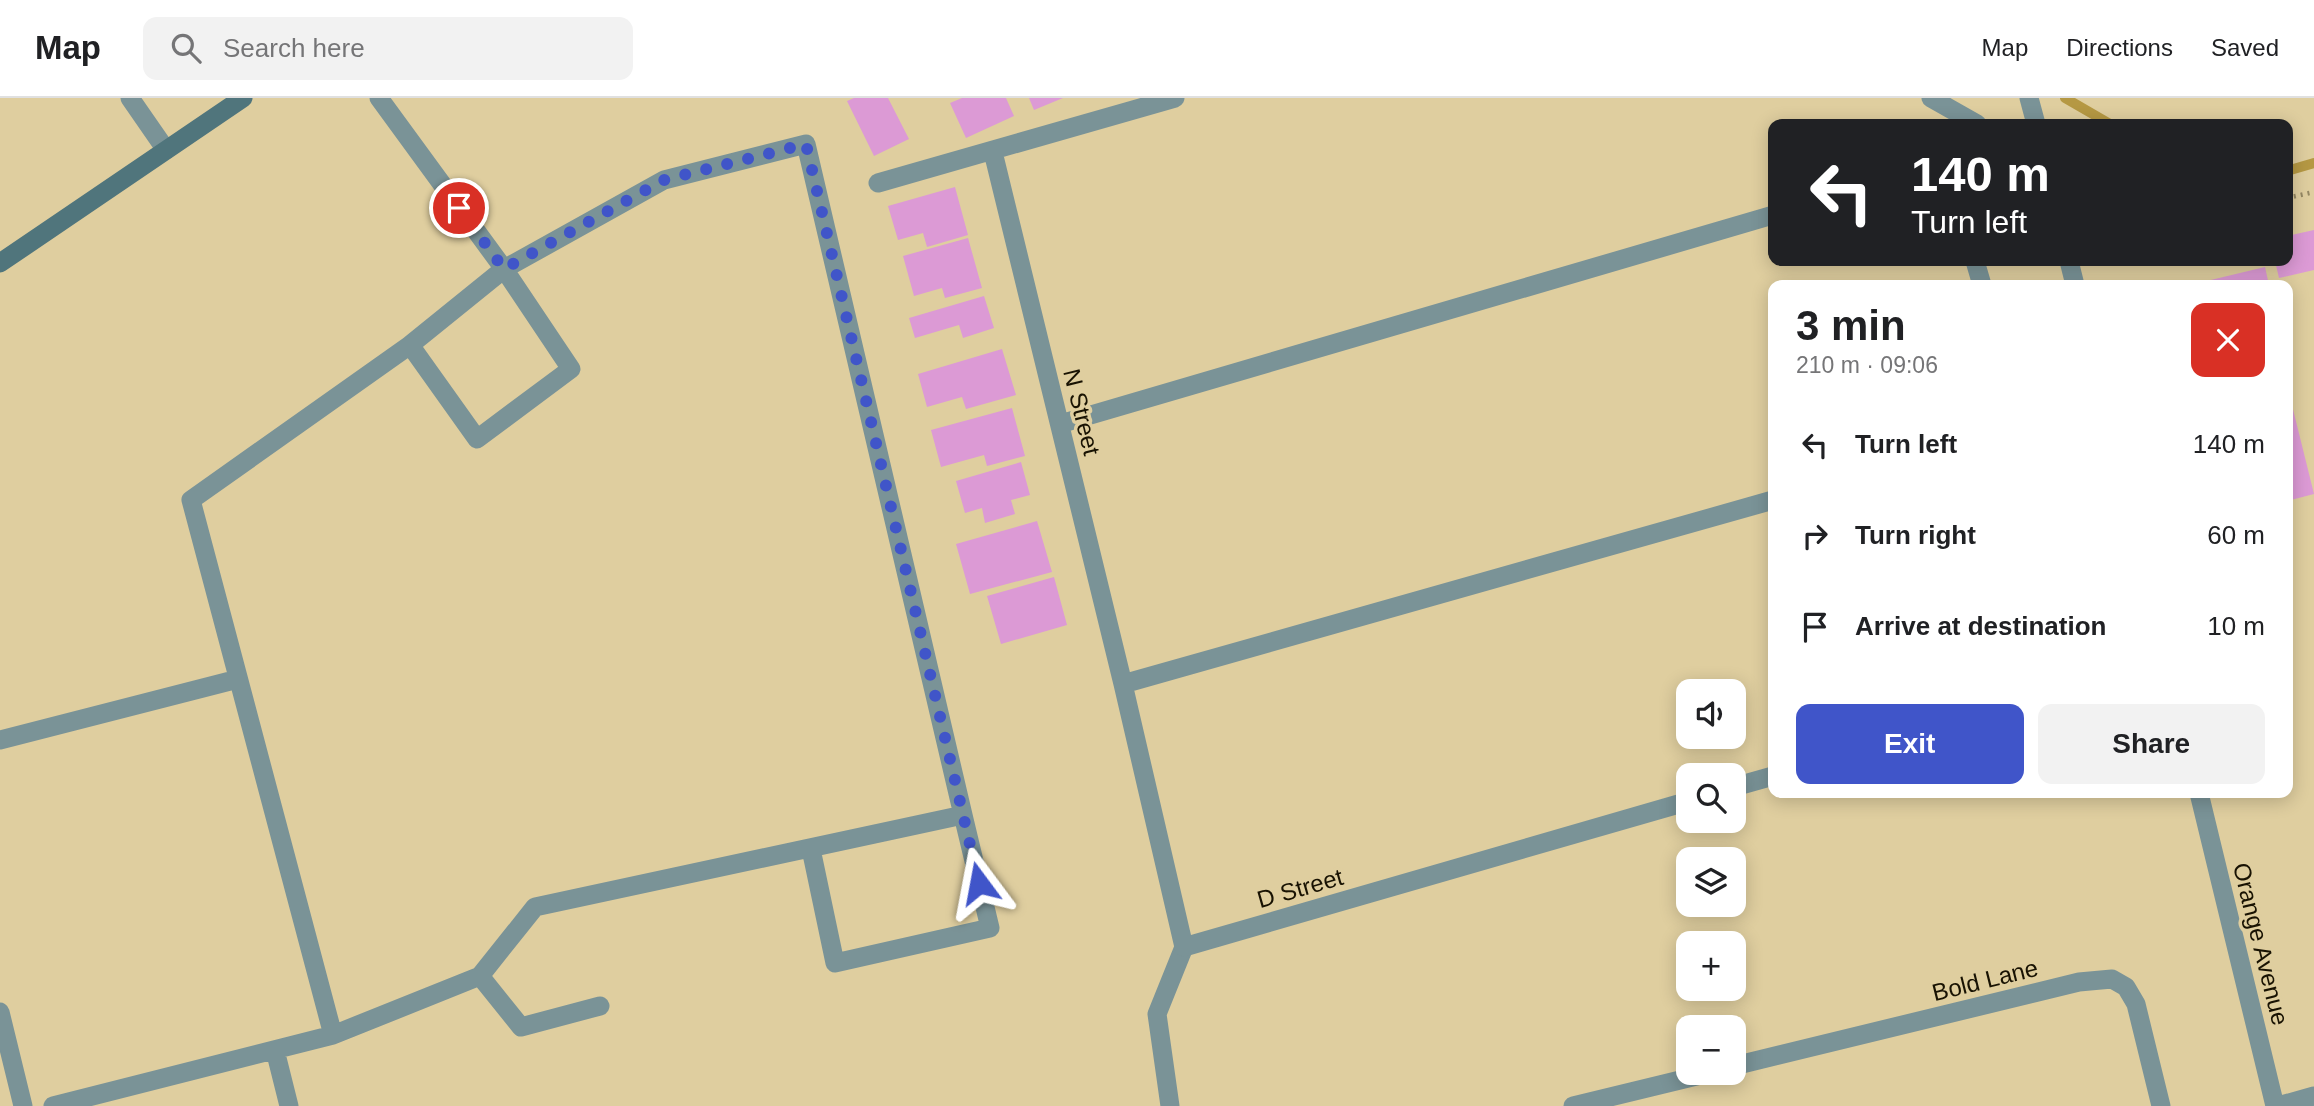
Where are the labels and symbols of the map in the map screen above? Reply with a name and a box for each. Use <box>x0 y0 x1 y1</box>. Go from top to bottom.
pin <box>429 178 489 238</box>
street label: N Street <box>1058 366 1106 458</box>
position arrow <box>942 846 1016 920</box>
street label: Orange Avenue <box>2228 860 2294 1028</box>
street label: D Street <box>1254 863 1346 913</box>
street label: Bold Lane <box>1929 954 2041 1006</box>

